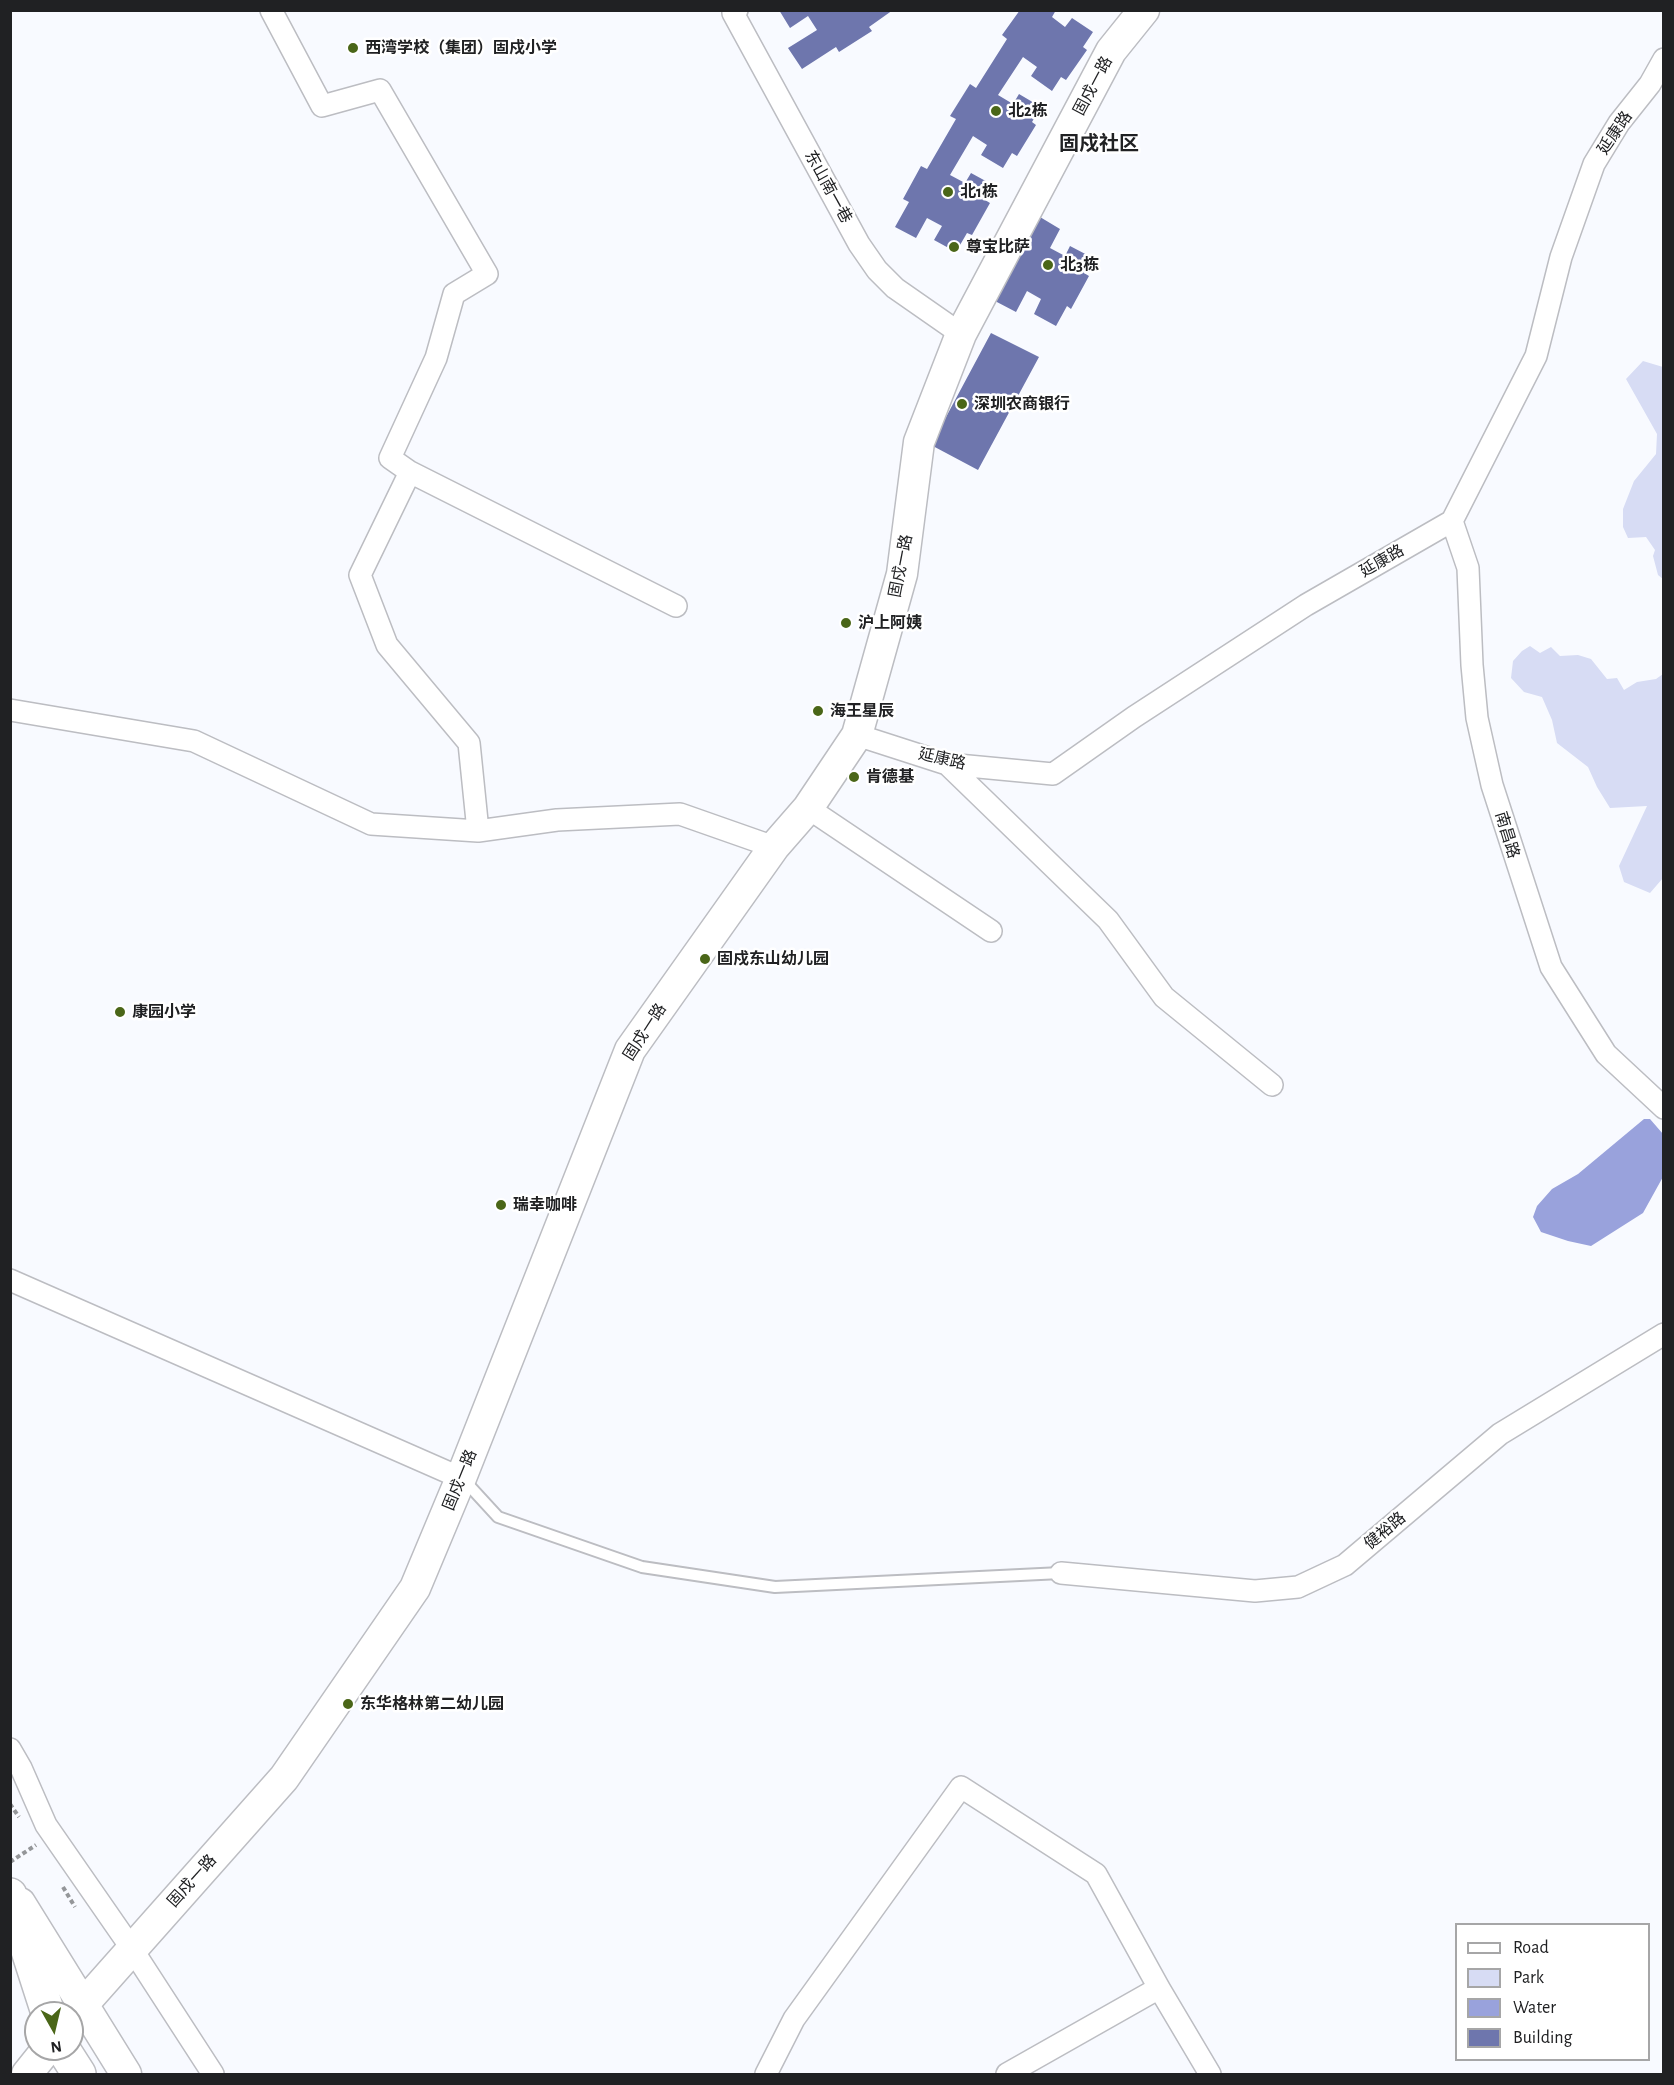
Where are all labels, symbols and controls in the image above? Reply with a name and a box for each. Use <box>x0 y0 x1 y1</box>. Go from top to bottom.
place label: 西湾学校（集团）固戍小学 <box>365 38 557 58</box>
marker: 西湾学校（集团）固戍小学 <box>346 41 360 55</box>
street label: 固戍一路 <box>1070 53 1116 119</box>
place label: 北2栋 <box>1008 101 1048 121</box>
marker: 北2栋 <box>989 104 1003 118</box>
street label: 延康路 <box>1594 108 1636 158</box>
district label: 固戍社区 <box>1059 132 1139 156</box>
street label: 东山南一巷 <box>800 147 856 227</box>
place label: 北1栋 <box>960 182 998 202</box>
marker: 北1栋 <box>941 185 955 199</box>
place label: 尊宝比萨 <box>966 237 1030 257</box>
marker: 尊宝比萨 <box>947 240 961 254</box>
place label: 北3栋 <box>1060 255 1099 275</box>
marker: 北3栋 <box>1041 258 1055 272</box>
place label: 深圳农商银行 <box>974 394 1070 414</box>
marker: 深圳农商银行 <box>955 397 969 411</box>
street label: 固戍一路 <box>885 533 917 599</box>
street label: 延康路 <box>1356 541 1408 581</box>
place label: 沪上阿姨 <box>858 613 922 633</box>
marker: 沪上阿姨 <box>839 616 853 630</box>
place label: 海王星辰 <box>830 701 894 721</box>
marker: 海王星辰 <box>811 704 825 718</box>
street label: 延康路 <box>916 744 968 774</box>
place label: 肯德基 <box>866 767 914 787</box>
marker: 肯德基 <box>847 770 861 784</box>
street label: 南昌路 <box>1491 809 1523 861</box>
place label: 固戍东山幼儿园 <box>717 949 829 969</box>
marker: 固戍东山幼儿园 <box>698 952 712 966</box>
street label: 固戍一路 <box>620 1000 670 1064</box>
place label: 康园小学 <box>132 1002 196 1022</box>
marker: 康园小学 <box>113 1005 127 1019</box>
place label: 瑞幸咖啡 <box>513 1195 577 1215</box>
marker: 瑞幸咖啡 <box>494 1198 508 1212</box>
street label: 固戍一路 <box>439 1447 481 1513</box>
street label: 健裕路 <box>1360 1508 1410 1554</box>
place label: 东华格林第二幼儿园 <box>360 1694 504 1714</box>
marker: 东华格林第二幼儿园 <box>341 1697 355 1711</box>
street label: 固戍一路 <box>163 1851 221 1911</box>
legend <box>1455 1923 1650 2061</box>
text: Road <box>1513 1939 1549 1957</box>
text: Park <box>1513 1969 1544 1987</box>
text: Water <box>1513 1999 1556 2017</box>
north arrow <box>24 2001 84 2061</box>
text: Building <box>1513 2029 1572 2047</box>
text: N <box>50 2038 63 2056</box>

